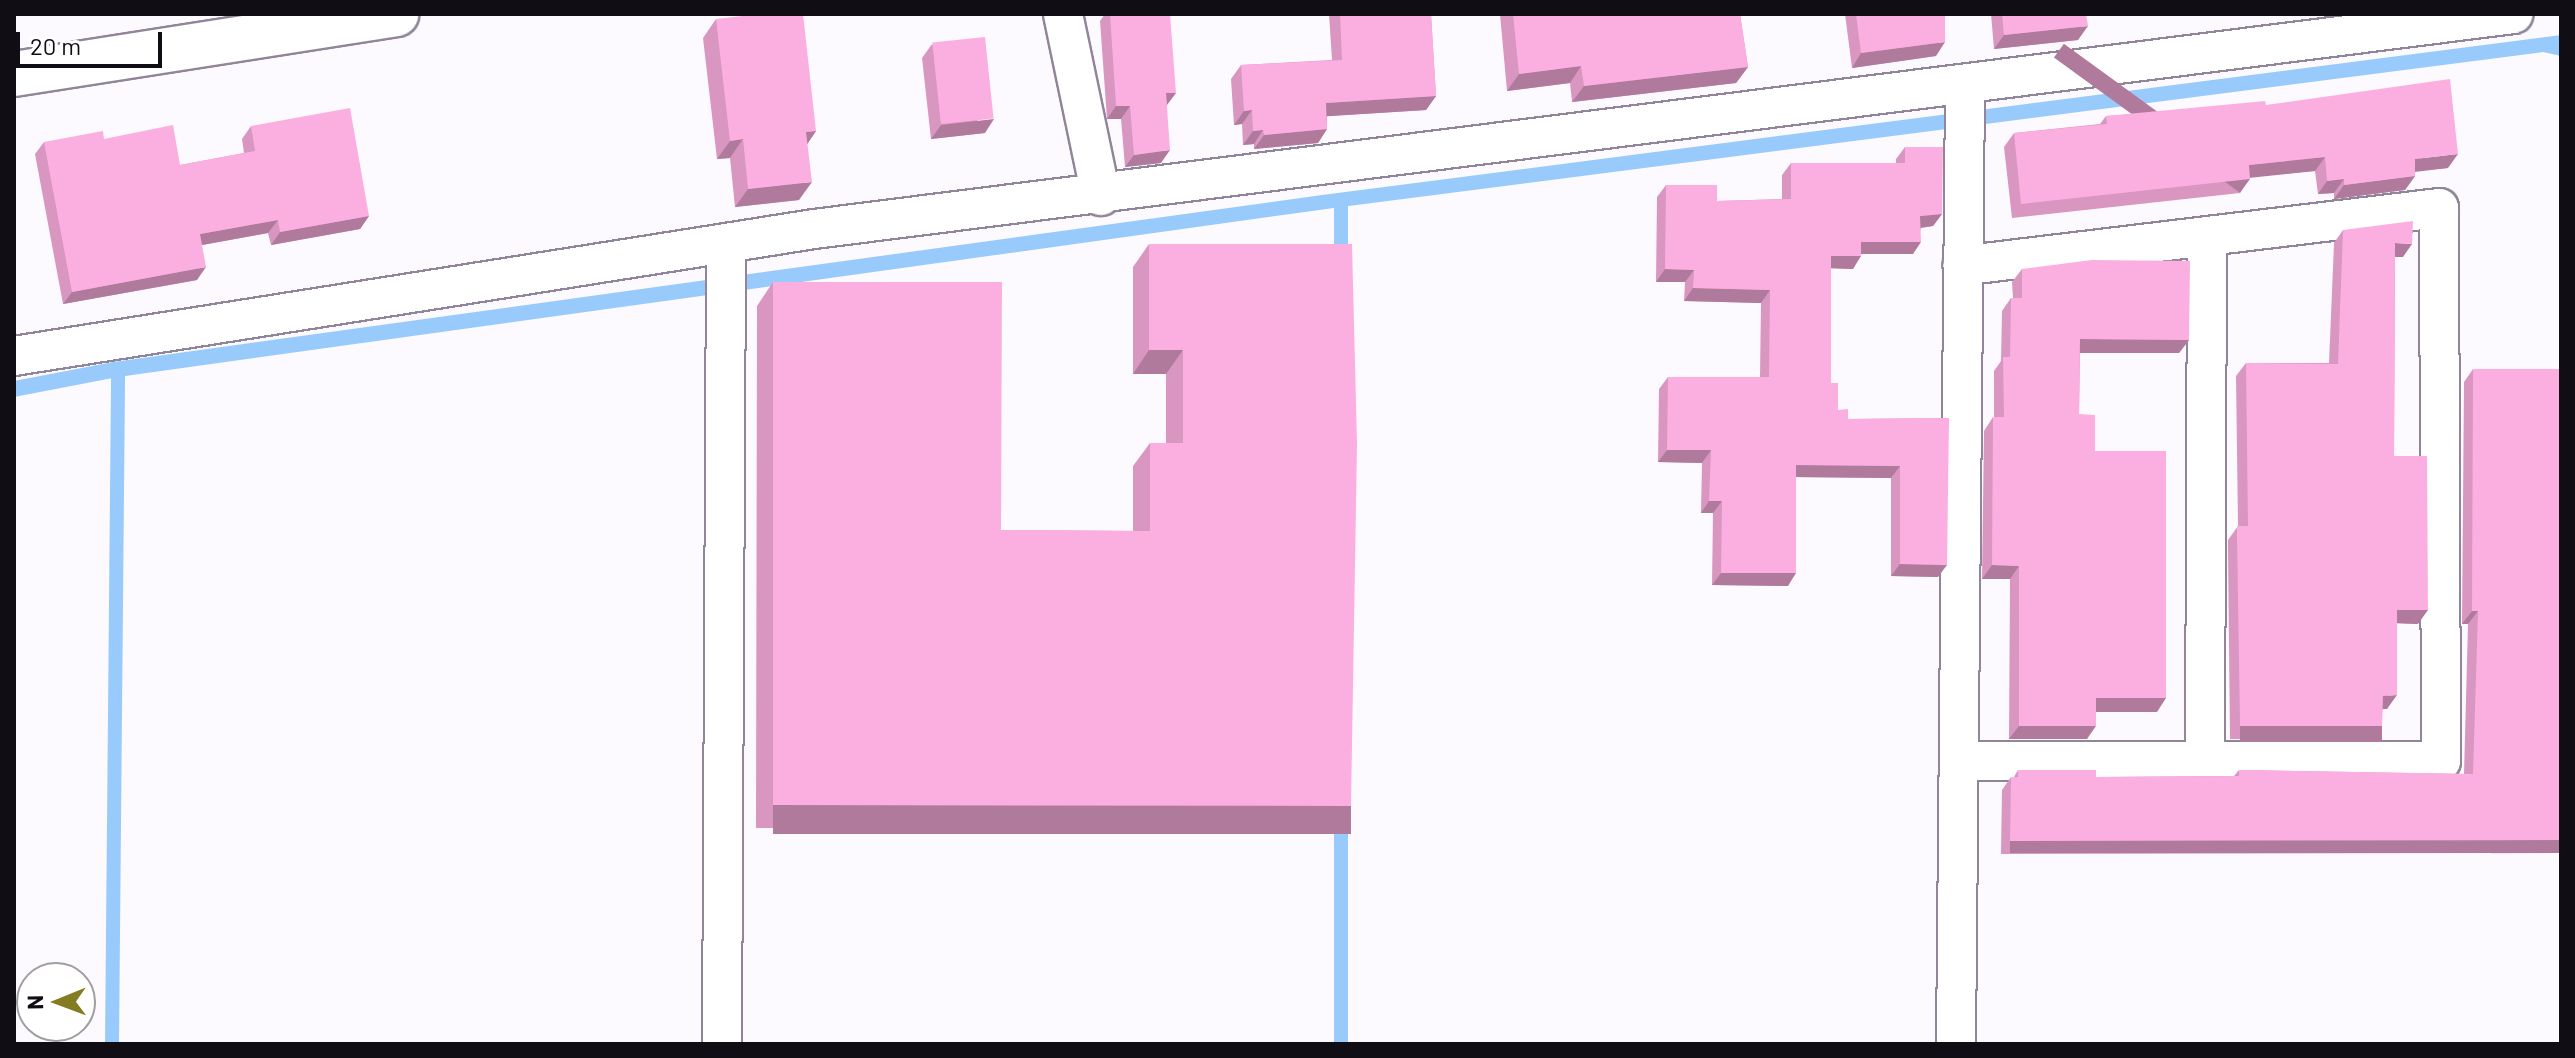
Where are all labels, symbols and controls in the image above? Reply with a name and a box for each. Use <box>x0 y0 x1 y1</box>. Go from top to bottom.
scale bar <box>20 16 166 66</box>
text: 20 m <box>30 31 81 60</box>
north arrow <box>16 962 96 1042</box>
text: N <box>21 995 47 1010</box>

